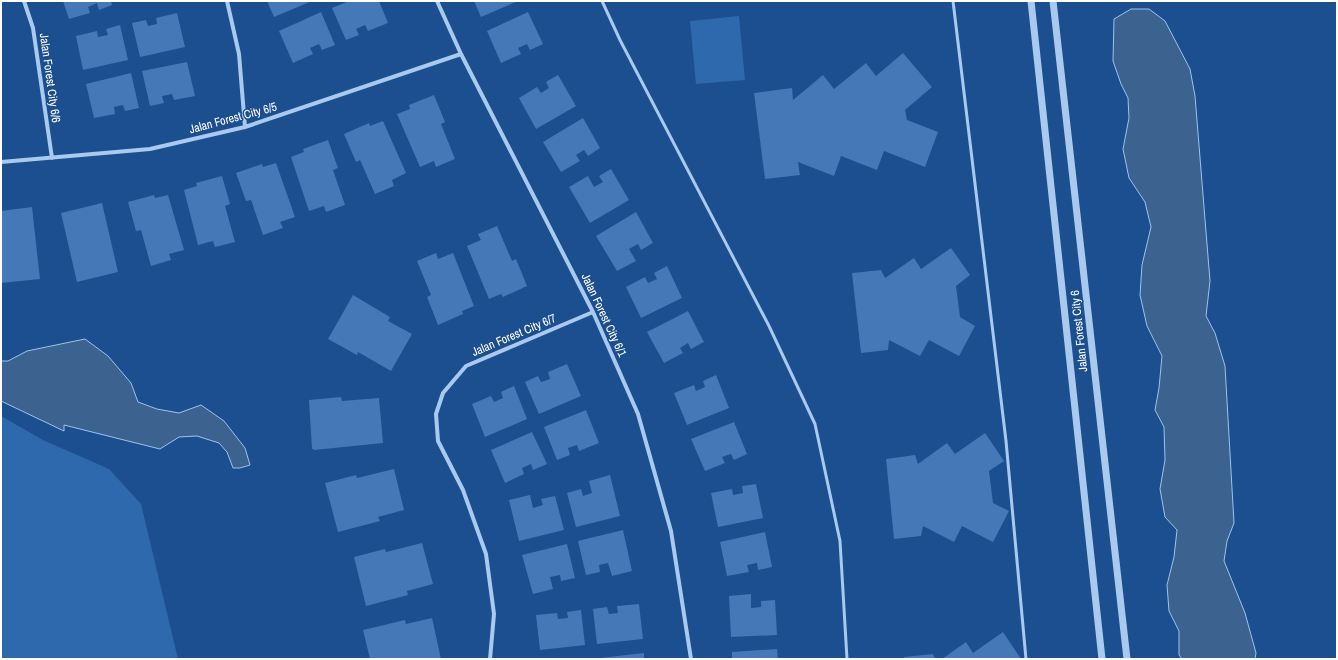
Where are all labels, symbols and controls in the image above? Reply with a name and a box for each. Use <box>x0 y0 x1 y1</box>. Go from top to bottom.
street label: Jalan Forest City 6/6 <box>36 32 64 124</box>
street label: Jalan Forest City 6/5 <box>187 98 279 137</box>
street label: Jalan Forest City 6/1 <box>578 271 631 360</box>
street label: Jalan Forest City 6 <box>1067 289 1091 373</box>
street label: Jalan Forest City 6/7 <box>469 310 559 360</box>

